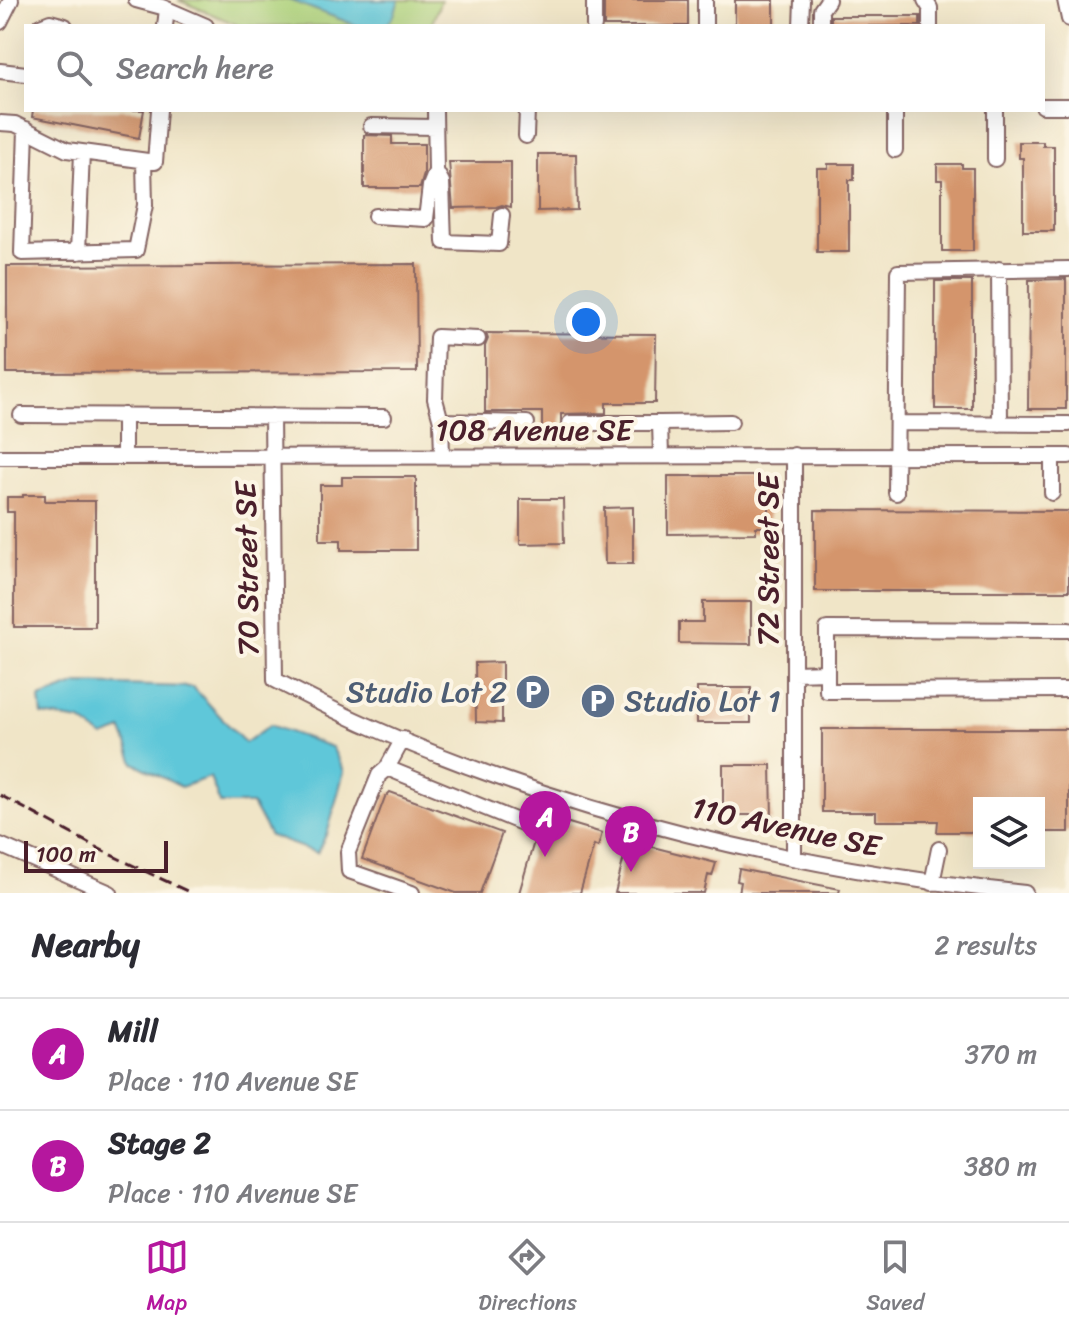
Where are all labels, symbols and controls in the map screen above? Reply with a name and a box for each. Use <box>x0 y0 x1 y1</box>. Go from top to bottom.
search box <box>24 24 1045 112</box>
text: Search here <box>116 41 274 95</box>
icon: search <box>52 46 96 90</box>
your location <box>566 302 606 342</box>
street label: 108 Avenue SE <box>436 403 635 457</box>
street label: 72 Street SE <box>741 471 795 646</box>
street label: 70 Street SE <box>218 479 276 657</box>
place label: Studio Lot 2 <box>346 665 507 719</box>
parking icon: Studio Lot 2 <box>514 673 552 711</box>
place label: Studio Lot 1 <box>624 674 781 728</box>
parking icon: Studio Lot 1 <box>579 682 617 720</box>
street label: 110 Avenue SE <box>687 781 888 874</box>
pin: A <box>519 791 571 857</box>
map controls <box>973 797 1045 869</box>
button: layers <box>973 797 1045 869</box>
pin: B <box>605 806 657 872</box>
text: 100 m <box>36 835 96 874</box>
scale bar <box>24 837 168 873</box>
text: Nearby <box>32 915 140 975</box>
text: 2 results <box>935 922 1037 968</box>
text: Mill <box>108 1004 158 1058</box>
text: A <box>49 1031 67 1077</box>
text: 370 m <box>965 1031 1037 1077</box>
text: Place · 110 Avenue SE <box>108 1058 357 1104</box>
text: Stage 2 <box>108 1116 211 1170</box>
text: B <box>50 1143 66 1189</box>
text: 380 m <box>964 1143 1037 1189</box>
text: Place · 110 Avenue SE <box>108 1170 357 1216</box>
tab: Map <box>145 1235 189 1322</box>
tab: Directions <box>478 1235 577 1322</box>
tab: Saved <box>866 1235 924 1322</box>

